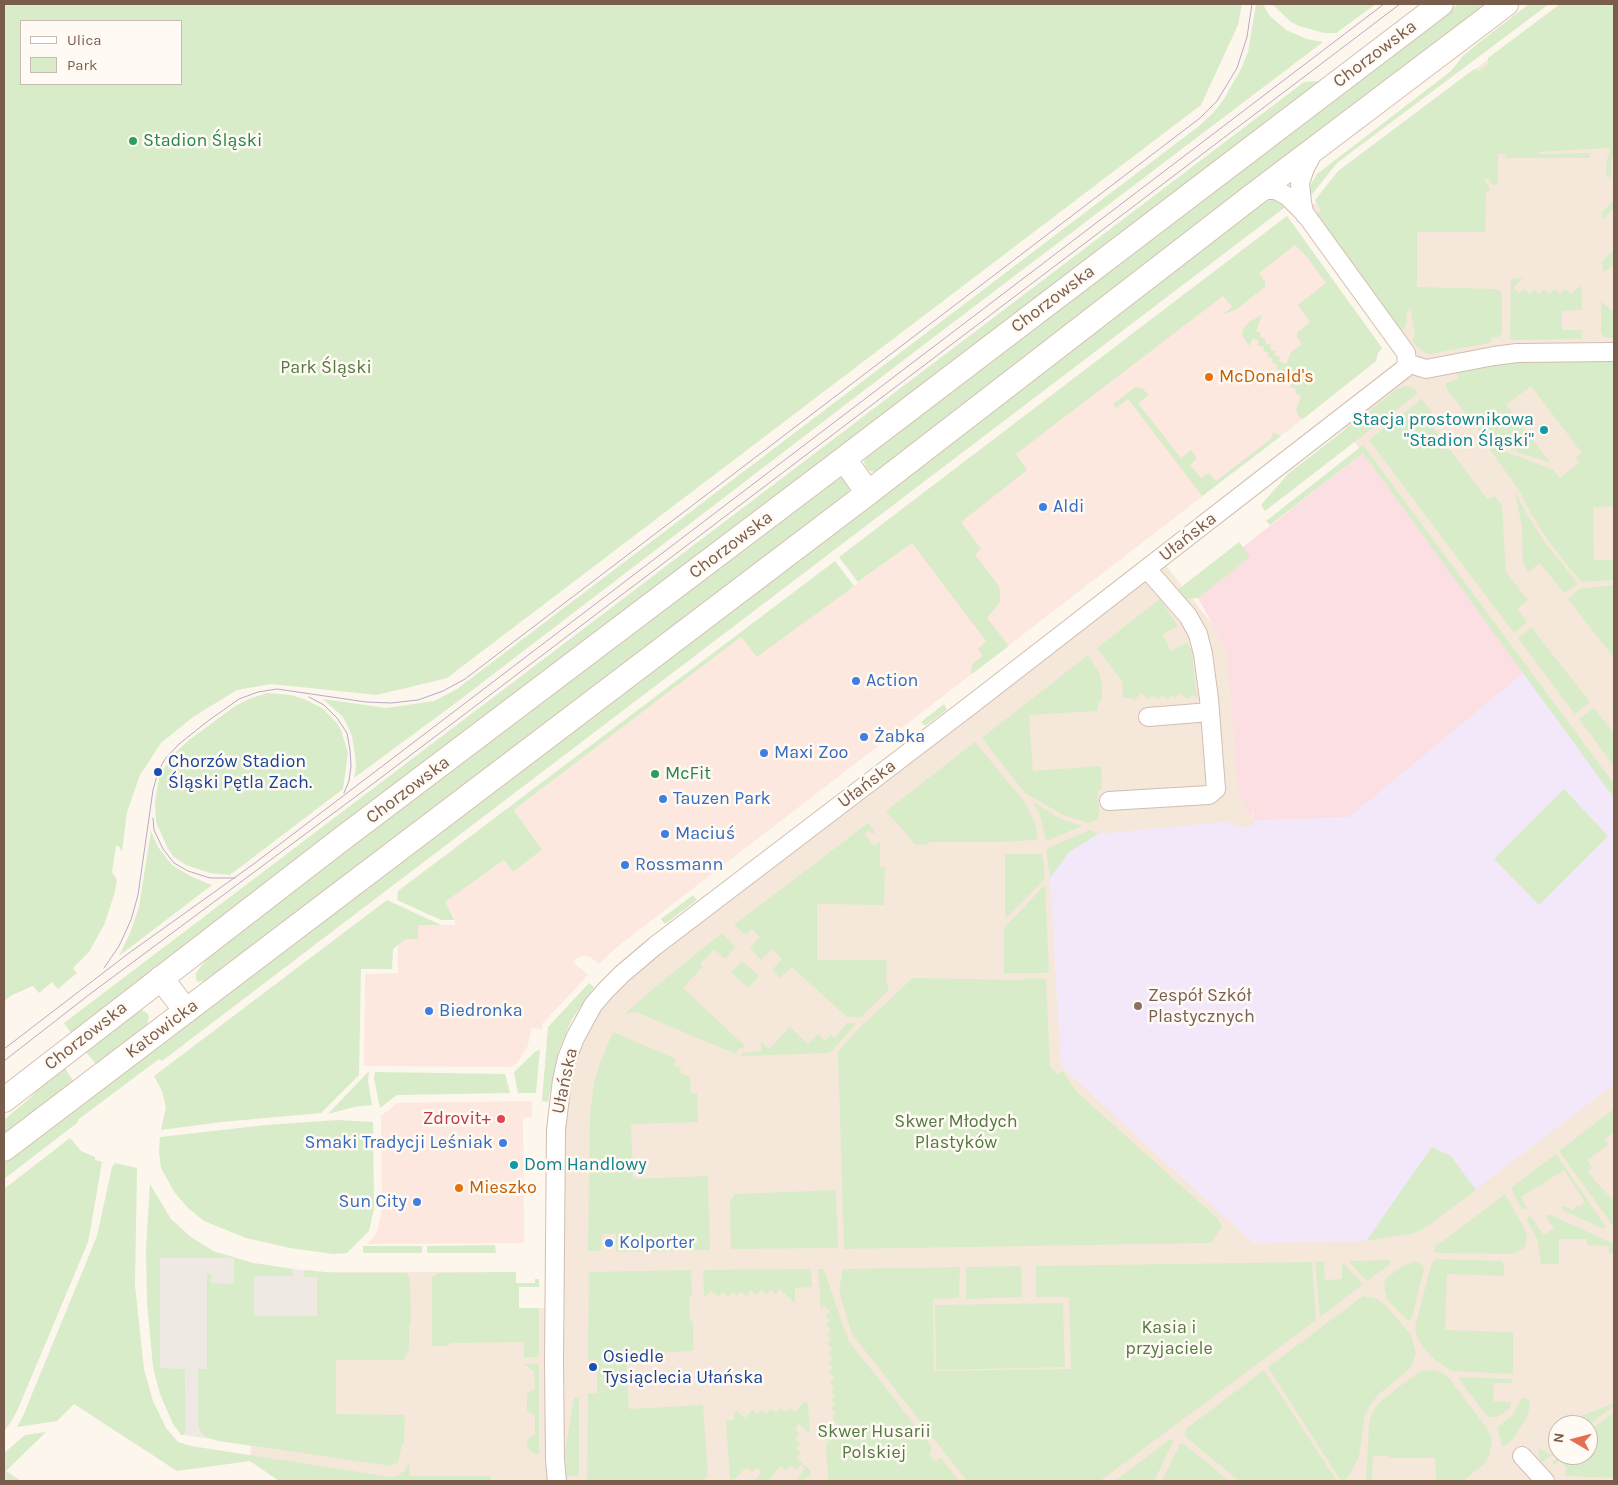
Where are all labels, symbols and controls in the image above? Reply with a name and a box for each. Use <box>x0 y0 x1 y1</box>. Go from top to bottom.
street label: Chorzowska <box>1329 16 1421 92</box>
legend <box>20 20 182 85</box>
text: Ulica <box>67 31 101 49</box>
text: Park <box>67 56 97 74</box>
place label: Stadion Śląski <box>143 130 262 152</box>
marker: Stadion Śląski <box>127 135 139 147</box>
street label: Chorzowska <box>1007 261 1099 337</box>
park label: Park Śląski <box>280 357 372 379</box>
place label: McDonald's <box>1219 366 1314 388</box>
marker: McDonald's <box>1203 371 1215 383</box>
place label: Stacja prostownikowa "Stadion Śląski" <box>1352 409 1534 452</box>
marker: Stacja prostownikowa "Stadion Śląski" <box>1538 424 1550 436</box>
place label: Aldi <box>1053 496 1084 518</box>
marker: Aldi <box>1037 501 1049 513</box>
street label: Chorzowska <box>685 507 777 583</box>
street label: Ułańska <box>1155 508 1221 566</box>
place label: Action <box>866 670 918 692</box>
marker: Action <box>850 675 862 687</box>
place label: Żabka <box>874 726 925 748</box>
marker: Żabka <box>858 731 870 743</box>
place label: Maxi Zoo <box>774 742 848 764</box>
marker: Maxi Zoo <box>758 747 770 759</box>
place label: Chorzów Stadion Śląski Pętla Zach. <box>168 751 312 794</box>
street label: Chorzowska <box>362 752 454 828</box>
street label: Ułańska <box>834 755 900 813</box>
place label: McFit <box>665 763 711 785</box>
marker: Chorzów Stadion Śląski Pętla Zach. <box>152 766 164 778</box>
marker: McFit <box>649 768 661 780</box>
place label: Tauzen Park <box>673 788 771 810</box>
marker: Tauzen Park <box>657 793 669 805</box>
place label: Maciuś <box>675 823 735 845</box>
marker: Maciuś <box>659 828 671 840</box>
place label: Rossmann <box>635 854 723 876</box>
marker: Rossmann <box>619 859 631 871</box>
place label: Zespół Szkół Plastycznych <box>1148 985 1255 1028</box>
street label: Katowicka <box>121 995 203 1063</box>
street label: Chorzowska <box>40 997 132 1075</box>
place label: Biedronka <box>439 1000 523 1022</box>
marker: Zespół Szkół Plastycznych <box>1132 1000 1144 1012</box>
marker: Biedronka <box>423 1005 435 1017</box>
street label: Ułańska <box>547 1046 583 1116</box>
place label: Zdrovit+ <box>423 1108 491 1130</box>
park label: Skwer Młodych Plastyków <box>894 1111 1018 1154</box>
marker: Zdrovit+ <box>495 1113 507 1125</box>
place label: Smaki Tradycji Leśniak <box>304 1132 493 1154</box>
marker: Smaki Tradycji Leśniak <box>497 1137 509 1149</box>
place label: Dom Handlowy <box>524 1154 647 1176</box>
marker: Dom Handlowy <box>508 1159 520 1171</box>
place label: Mieszko <box>469 1177 537 1199</box>
marker: Mieszko <box>453 1182 465 1194</box>
place label: Sun City <box>339 1191 407 1213</box>
marker: Sun City <box>411 1196 423 1208</box>
place label: Kolporter <box>619 1232 694 1254</box>
marker: Kolporter <box>603 1237 615 1249</box>
park label: Kasia i przyjaciele <box>1125 1317 1213 1360</box>
place label: Osiedle Tysiąclecia Ułańska <box>603 1346 763 1388</box>
marker: Osiedle Tysiąclecia Ułańska <box>587 1361 599 1373</box>
north arrow <box>1548 1415 1598 1465</box>
park label: Skwer Husarii Polskiej <box>817 1421 931 1464</box>
text: N <box>1550 1432 1568 1444</box>

